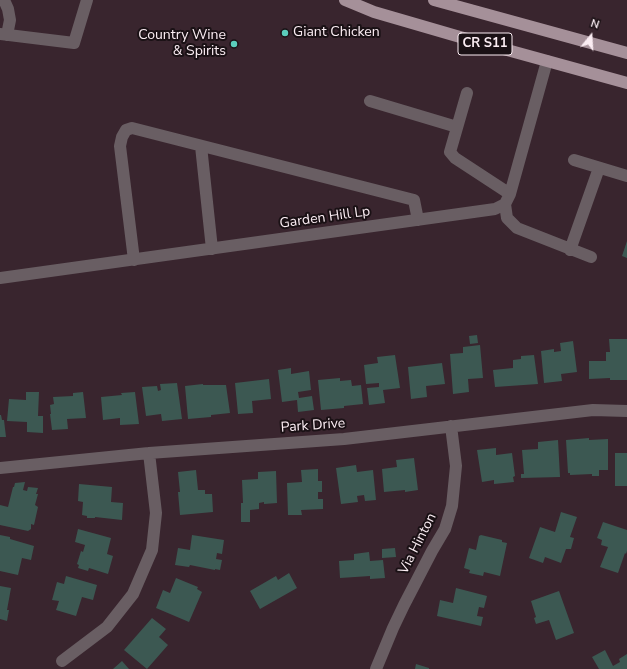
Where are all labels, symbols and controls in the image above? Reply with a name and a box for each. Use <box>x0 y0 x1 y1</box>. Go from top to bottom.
north arrow <box>571 16 611 56</box>
text: N <box>589 16 601 33</box>
place label: Giant Chicken <box>293 25 380 41</box>
place label: Country Wine & Spirits <box>138 28 226 60</box>
marker: Giant Chicken <box>280 28 290 38</box>
road number: CR S11 <box>458 33 512 55</box>
marker: Country Wine & Spirits <box>229 39 239 49</box>
street label: Garden Hill Lp <box>279 203 371 233</box>
street label: Park Drive <box>280 415 346 437</box>
street label: Via Hinton <box>395 511 441 577</box>

